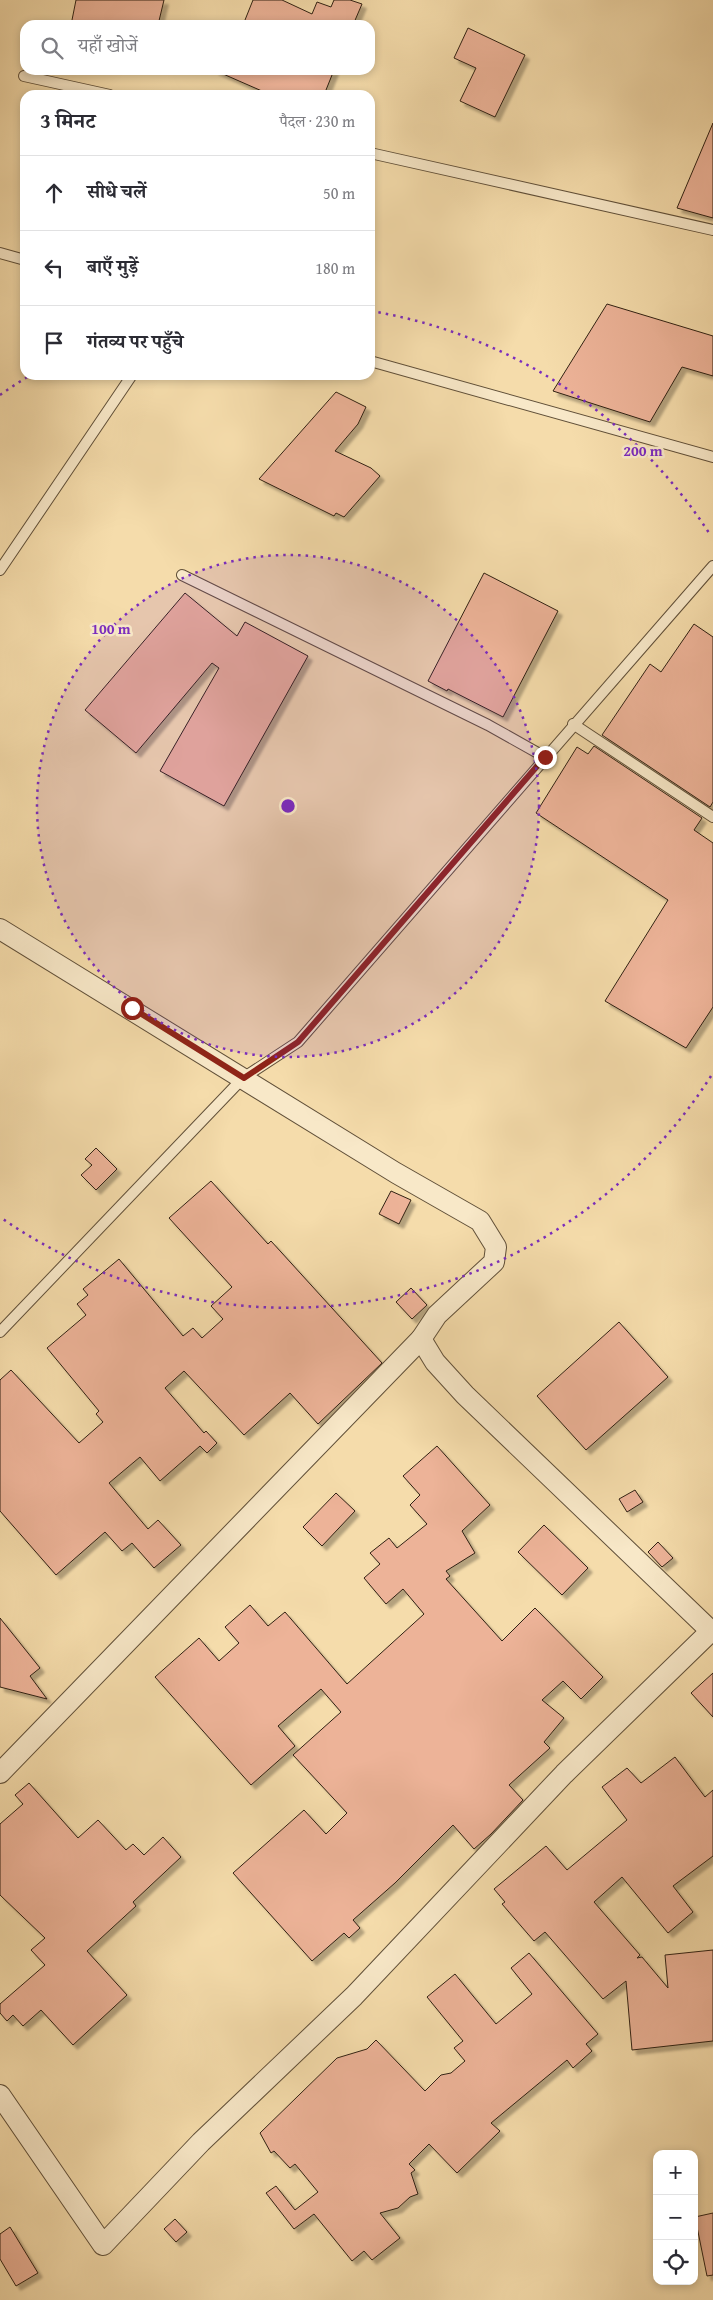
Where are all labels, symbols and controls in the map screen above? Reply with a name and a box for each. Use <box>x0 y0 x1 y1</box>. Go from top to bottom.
search box <box>20 20 375 75</box>
text: यहाँ खोजें <box>78 31 138 59</box>
icon: search <box>38 34 66 62</box>
text: 3 मिनट <box>40 105 95 136</box>
text: पैदल · 230 m <box>279 109 355 133</box>
text: सीधे चलें <box>87 177 146 205</box>
icon: ahead <box>40 179 68 207</box>
text: 50 m <box>323 181 355 205</box>
text: बाएँ मुड़ें <box>87 252 138 280</box>
icon: left <box>40 254 68 282</box>
text: 180 m <box>315 256 355 280</box>
text: गंतव्य पर पहुँचे <box>87 327 183 355</box>
icon: arrive <box>40 329 68 357</box>
text: 200 m <box>623 440 663 461</box>
text: 100 m <box>91 618 131 639</box>
route end <box>534 746 557 769</box>
centre of rings <box>279 797 297 815</box>
route start <box>121 997 144 1020</box>
map controls <box>653 2150 698 2285</box>
button: + <box>653 2150 698 2195</box>
button: − <box>653 2195 698 2240</box>
button: locate <box>653 2240 698 2285</box>

